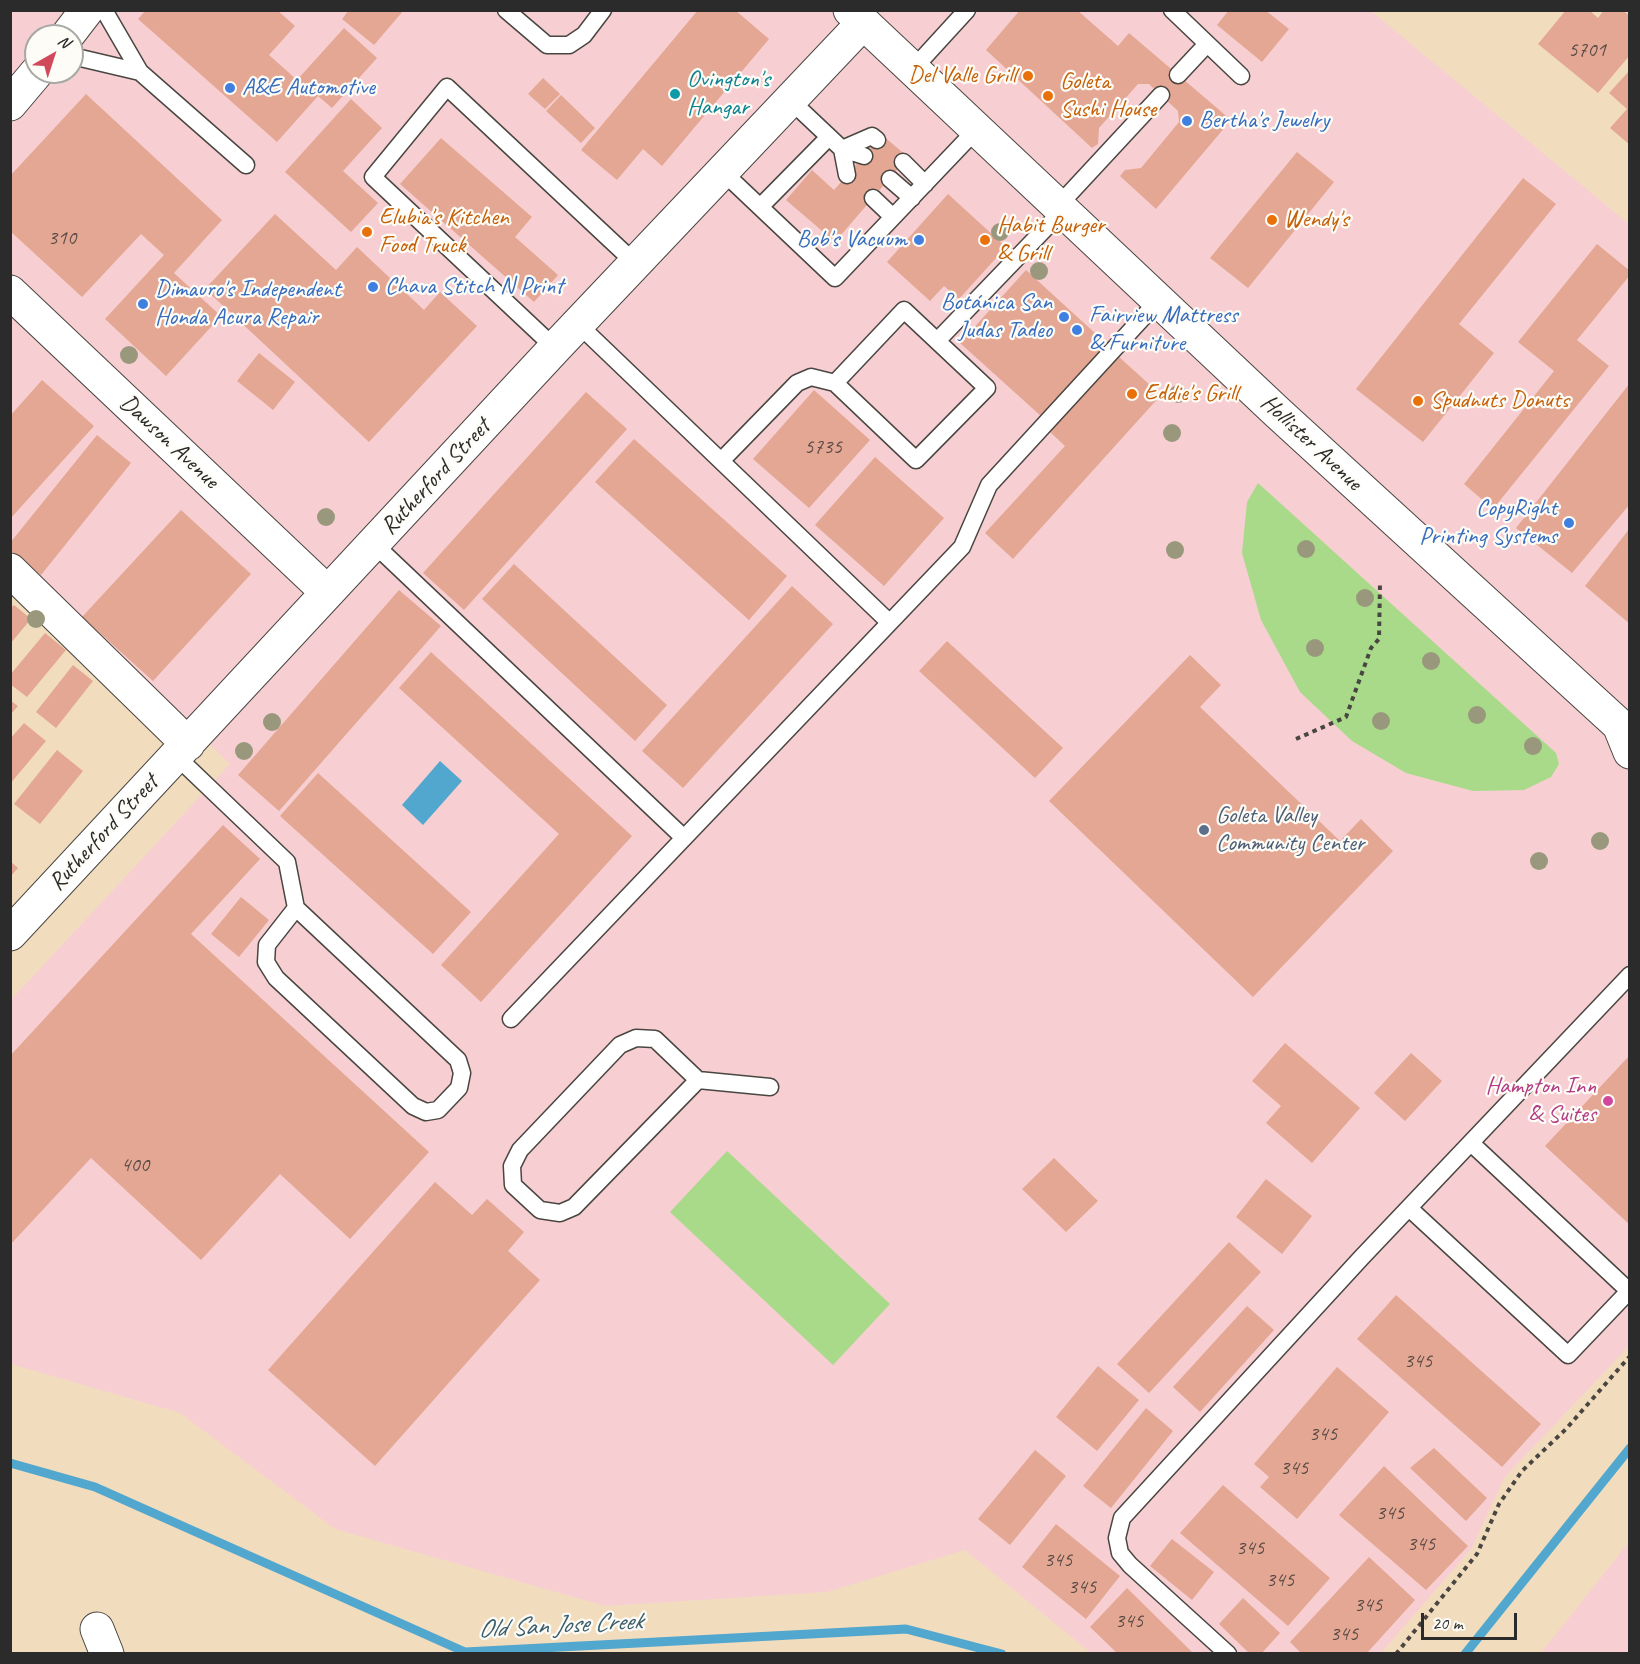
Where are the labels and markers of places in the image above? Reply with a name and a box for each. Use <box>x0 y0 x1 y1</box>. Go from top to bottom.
place label: Del Valle Grill <box>908 62 1016 90</box>
place label: Ovington's Hangar <box>687 66 770 122</box>
place label: Goleta Sushi House <box>1060 68 1156 124</box>
marker: Del Valle Grill <box>1021 69 1035 83</box>
place label: A&E Automotive <box>242 74 375 102</box>
marker: A&E Automotive <box>223 81 237 95</box>
marker: Ovington's Hangar <box>668 87 682 101</box>
marker: Goleta Sushi House <box>1041 89 1055 103</box>
place label: Bertha's Jewelry <box>1199 107 1329 135</box>
marker: Bertha's Jewelry <box>1180 114 1194 128</box>
place label: Elubia's Kitchen Food Truck <box>379 204 509 260</box>
place label: Wendy's <box>1284 206 1349 234</box>
place label: Habit Burger & Grill <box>997 212 1105 268</box>
marker: Wendy's <box>1265 213 1279 227</box>
marker: Elubia's Kitchen Food Truck <box>360 225 374 239</box>
place label: Bob's Vacuum <box>797 226 907 254</box>
marker: Bob's Vacuum <box>912 233 926 247</box>
marker: Habit Burger & Grill <box>978 233 992 247</box>
place label: Chava Stitch N Print <box>385 273 563 301</box>
place label: Dimauro's Independent Honda Acura Repair <box>155 276 341 332</box>
marker: Chava Stitch N Print <box>366 280 380 294</box>
place label: Botánica San Judas Tadeo <box>941 289 1052 345</box>
marker: Dimauro's Independent Honda Acura Repair <box>136 297 150 311</box>
place label: Fairview Mattress & Furniture <box>1089 302 1238 358</box>
marker: Botánica San Judas Tadeo <box>1057 310 1071 324</box>
marker: Fairview Mattress & Furniture <box>1070 323 1084 337</box>
place label: Eddie's Grill <box>1144 380 1238 408</box>
marker: Eddie's Grill <box>1125 387 1139 401</box>
place label: Spudnuts Donuts <box>1430 387 1569 415</box>
marker: Spudnuts Donuts <box>1411 394 1425 408</box>
place label: CopyRight Printing Systems <box>1419 495 1557 551</box>
marker: CopyRight Printing Systems <box>1562 516 1576 530</box>
place label: Goleta Valley Community Center <box>1216 802 1364 858</box>
marker: Goleta Valley Community Center <box>1197 823 1211 837</box>
place label: Hampton Inn & Suites <box>1486 1073 1596 1129</box>
marker: Hampton Inn & Suites <box>1601 1094 1615 1108</box>

